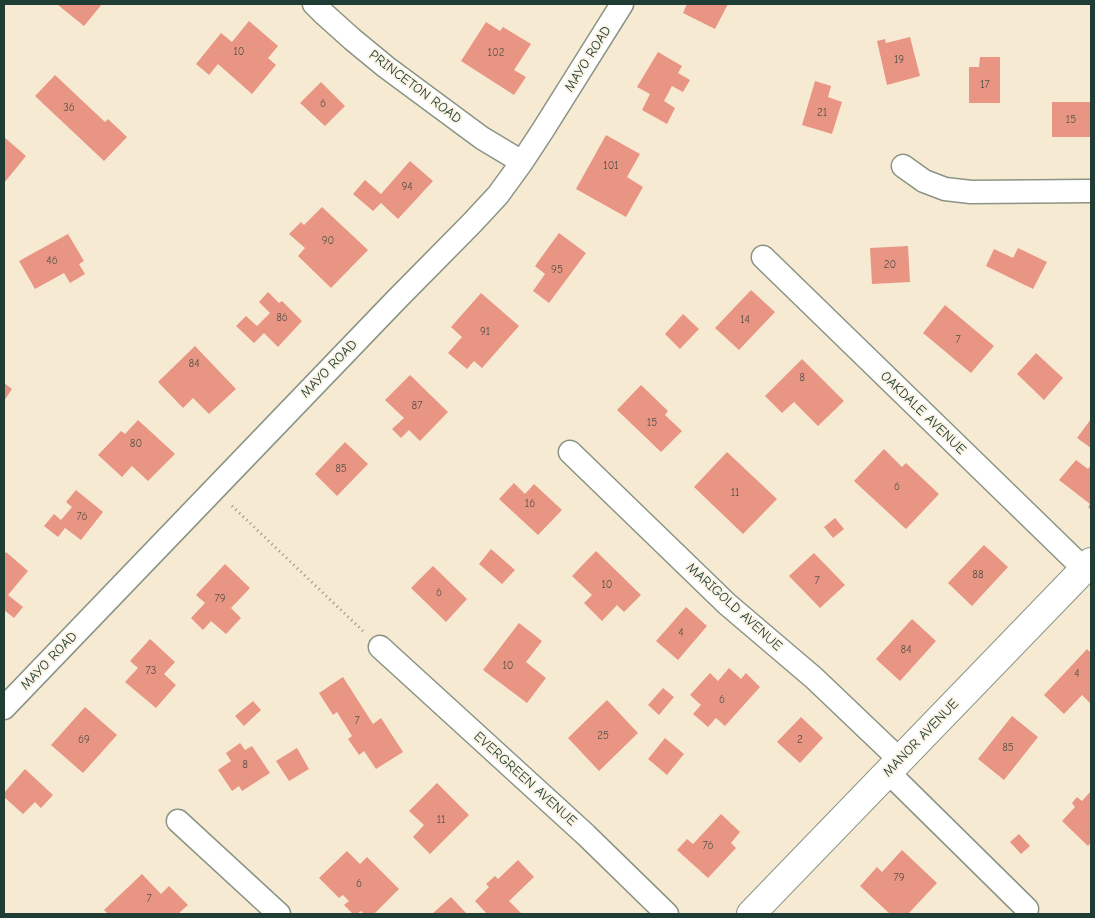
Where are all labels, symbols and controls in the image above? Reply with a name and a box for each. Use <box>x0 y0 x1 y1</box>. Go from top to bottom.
street label: MAYO ROAD <box>561 23 615 95</box>
house number: 10 <box>233 45 245 59</box>
house number: 102 <box>488 46 504 60</box>
street label: PRINCETON ROAD <box>365 47 465 127</box>
house number: 19 <box>894 53 904 67</box>
house number: 17 <box>980 78 990 92</box>
house number: 6 <box>320 97 326 111</box>
house number: 36 <box>63 101 75 115</box>
house number: 21 <box>817 106 827 120</box>
house number: 15 <box>1066 113 1076 127</box>
house number: 101 <box>603 159 619 173</box>
house number: 94 <box>401 180 413 194</box>
house number: 90 <box>322 234 334 248</box>
house number: 46 <box>46 254 58 268</box>
house number: 20 <box>884 258 896 272</box>
house number: 95 <box>551 263 563 277</box>
house number: 86 <box>276 311 288 325</box>
house number: 14 <box>740 313 750 327</box>
house number: 91 <box>480 325 490 339</box>
house number: 7 <box>955 333 961 347</box>
street label: MAYO ROAD <box>297 336 361 402</box>
house number: 84 <box>189 357 199 371</box>
street label: OAKDALE AVENUE <box>877 368 969 458</box>
house number: 8 <box>799 371 805 385</box>
house number: 87 <box>412 399 422 413</box>
house number: 15 <box>647 416 657 430</box>
house number: 80 <box>130 437 142 451</box>
house number: 85 <box>335 462 347 476</box>
house number: 6 <box>894 480 900 494</box>
house number: 11 <box>731 486 739 500</box>
house number: 16 <box>525 497 535 511</box>
house number: 76 <box>76 510 88 524</box>
street label: MARIGOLD AVENUE <box>682 559 786 655</box>
house number: 88 <box>972 568 984 582</box>
house number: 7 <box>814 574 820 588</box>
house number: 10 <box>601 578 613 592</box>
house number: 6 <box>436 586 442 600</box>
house number: 79 <box>214 592 226 606</box>
house number: 4 <box>678 626 684 640</box>
street label: MAYO ROAD <box>17 628 81 694</box>
house number: 84 <box>901 643 911 657</box>
house number: 10 <box>502 659 514 673</box>
house number: 73 <box>146 664 156 678</box>
house number: 4 <box>1074 667 1080 681</box>
house number: 6 <box>719 693 725 707</box>
street label: MANOR AVENUE <box>880 696 962 780</box>
house number: 7 <box>354 714 360 728</box>
street label: EVERGREEN AVENUE <box>470 728 580 830</box>
house number: 25 <box>597 729 609 743</box>
house number: 69 <box>78 733 90 747</box>
house number: 2 <box>797 733 803 747</box>
house number: 85 <box>1002 741 1014 755</box>
house number: 8 <box>242 758 248 772</box>
house number: 11 <box>437 813 445 827</box>
house number: 76 <box>702 839 714 853</box>
house number: 79 <box>893 871 905 885</box>
house number: 6 <box>356 877 362 891</box>
house number: 7 <box>146 892 152 906</box>

